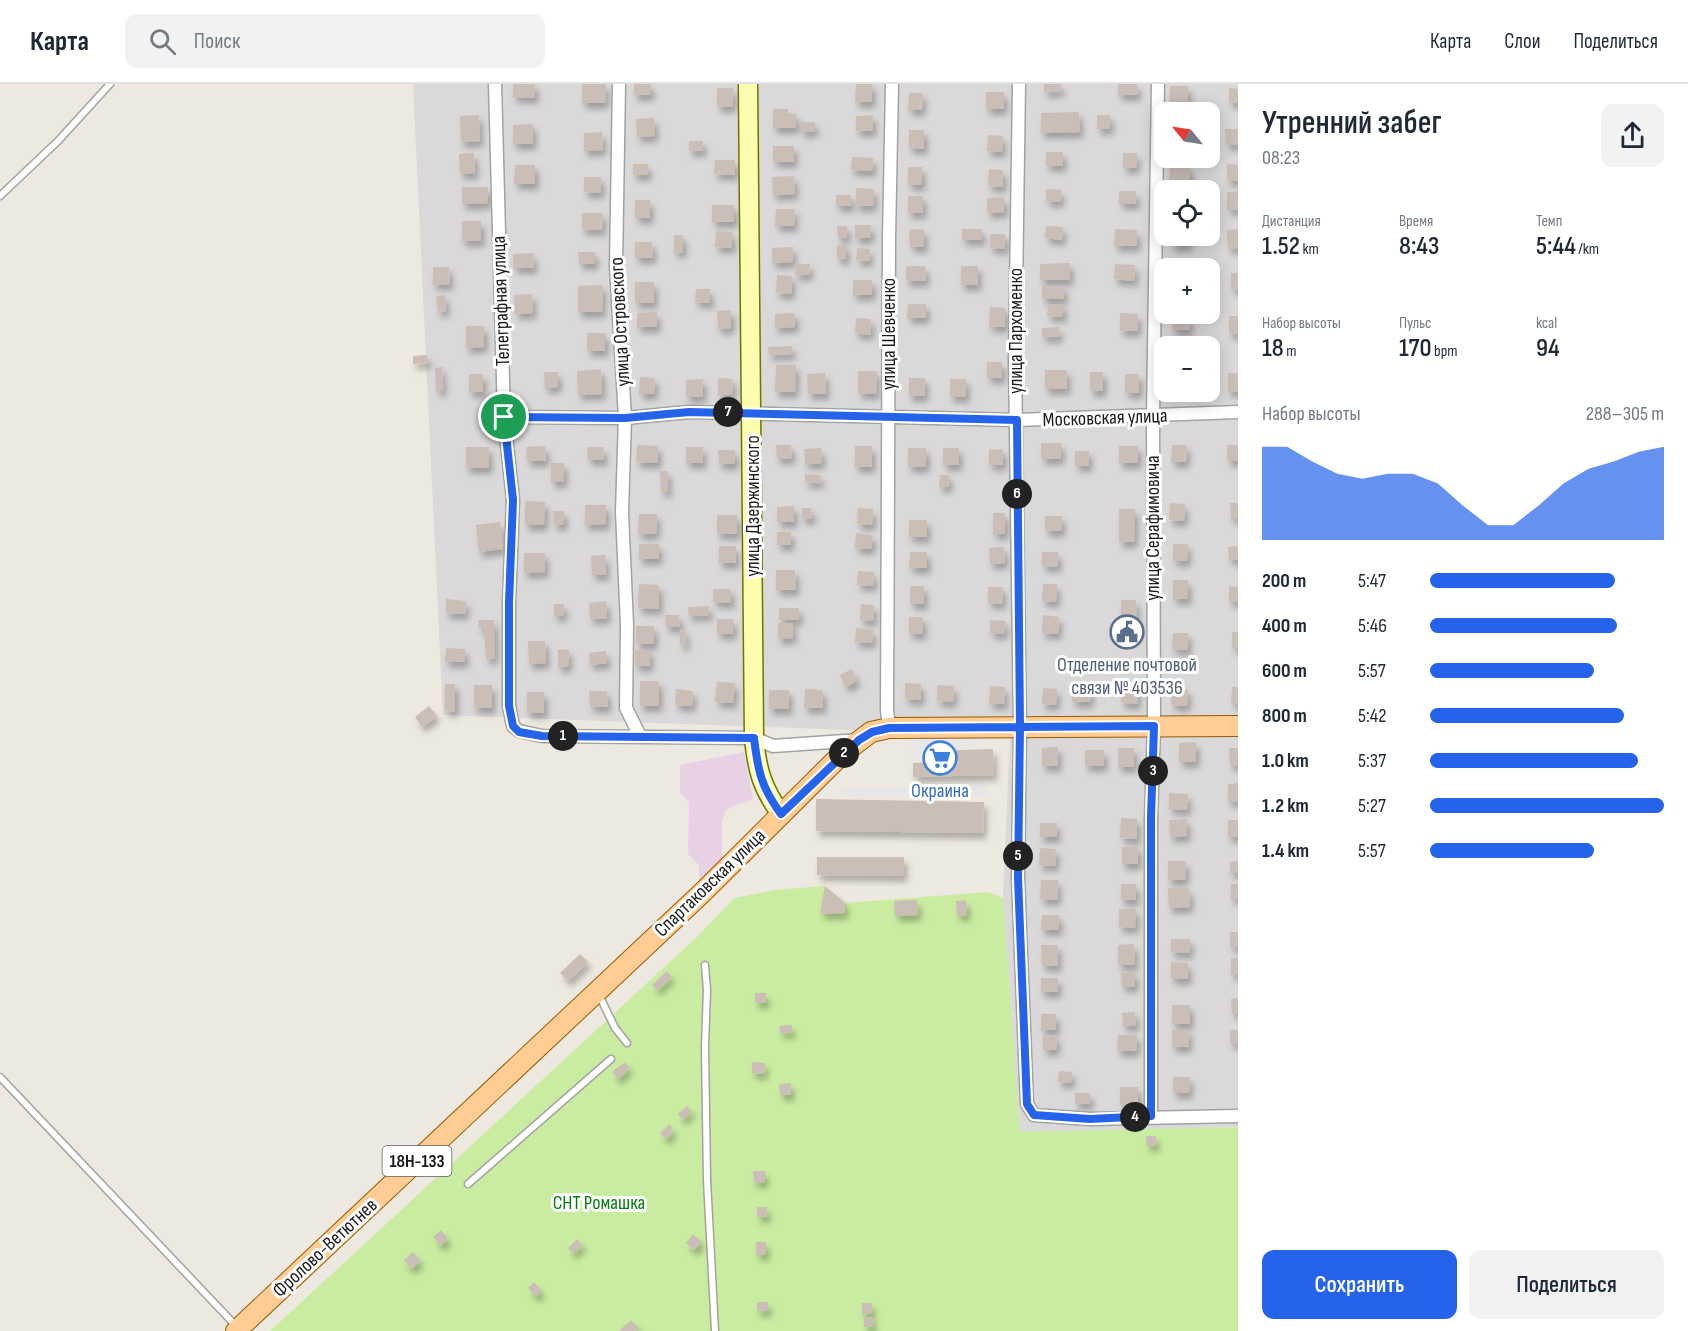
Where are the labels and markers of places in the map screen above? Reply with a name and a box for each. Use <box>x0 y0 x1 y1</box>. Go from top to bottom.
pin <box>478 391 529 442</box>
pin: 7 <box>713 397 743 427</box>
pin: 6 <box>1002 479 1032 509</box>
public building icon: Отделение почтовой связи № 403536 <box>1109 614 1145 650</box>
place label: Отделение почтовой связи № 403536 <box>1057 653 1197 700</box>
pin: 1 <box>548 721 578 751</box>
pin: 2 <box>829 738 859 768</box>
supermarket icon: Окраина <box>922 740 958 776</box>
pin: 3 <box>1138 756 1168 786</box>
place label: Окраина <box>911 779 969 803</box>
pin: 5 <box>1003 841 1033 871</box>
pin: 4 <box>1120 1102 1150 1132</box>

